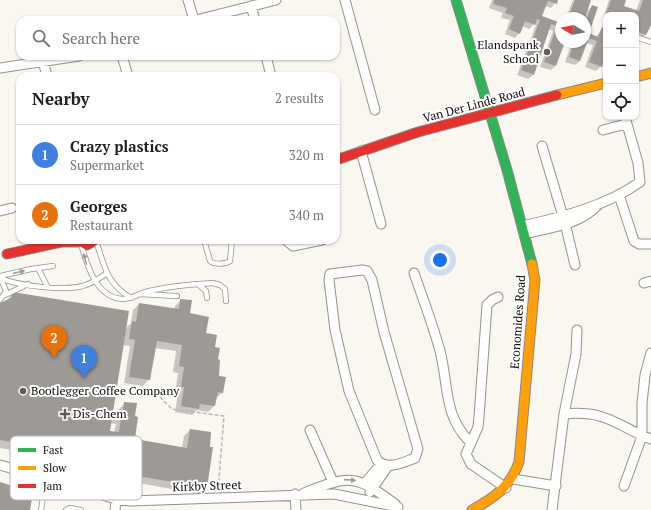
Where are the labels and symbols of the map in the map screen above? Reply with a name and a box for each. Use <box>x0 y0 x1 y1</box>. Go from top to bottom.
north arrow <box>555 12 591 48</box>
place label: Elandspank School <box>477 37 540 66</box>
marker: Elandspank School <box>542 47 552 57</box>
street label: Van Der Linde Road <box>421 84 527 125</box>
your location <box>430 250 450 270</box>
one-way arrow <box>82 253 88 265</box>
one-way arrow <box>13 268 25 274</box>
street label: Economides Road <box>507 274 528 370</box>
pin: 2 <box>41 325 67 358</box>
pin: 1 <box>71 345 97 378</box>
place label: Bootlegger Coffee Company <box>31 383 180 398</box>
marker: Bootlegger Coffee Company <box>18 386 28 396</box>
place label: Dis-Chem <box>73 406 127 421</box>
marker: Dis-Chem <box>60 409 70 419</box>
legend <box>10 436 142 500</box>
text: Fast <box>43 443 63 457</box>
text: Slow <box>43 461 67 475</box>
one-way arrow <box>344 476 356 483</box>
street label: Kirkby Street <box>172 477 243 494</box>
text: Jam <box>43 479 62 493</box>

